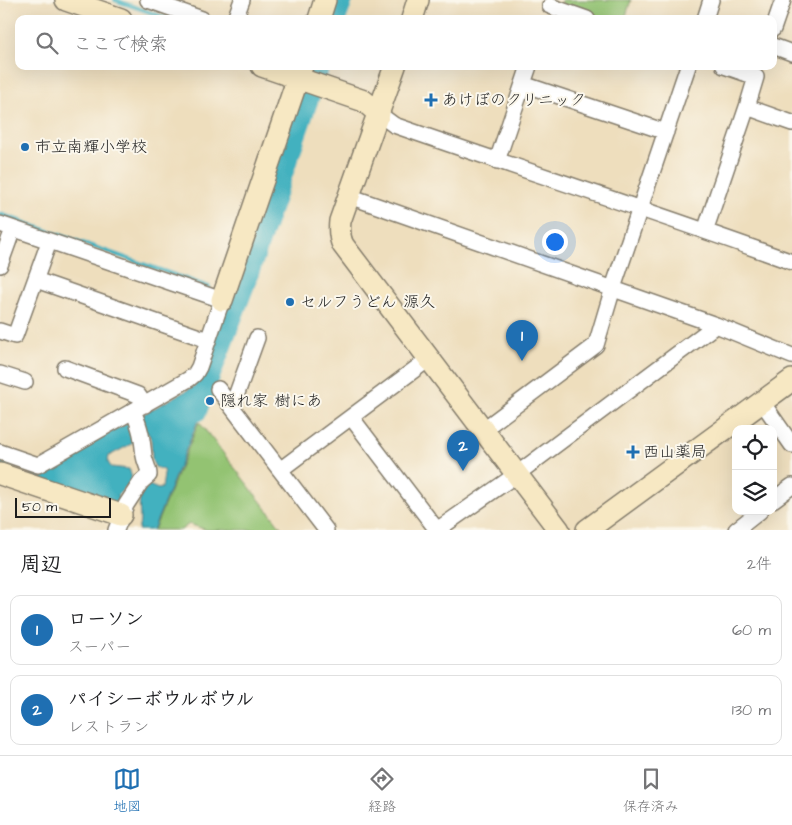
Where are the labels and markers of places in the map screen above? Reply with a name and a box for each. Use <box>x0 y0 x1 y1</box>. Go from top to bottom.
place label: あけぼのクリニック <box>442 89 586 111</box>
marker: あけぼのクリニック <box>424 93 438 107</box>
place label: 市立南輝小学校 <box>35 136 147 158</box>
marker: 市立南輝小学校 <box>19 141 31 153</box>
place label: セルフうどん 源久 <box>300 291 435 313</box>
marker: セルフうどん 源久 <box>284 296 296 308</box>
pin: 1 <box>506 320 538 361</box>
place label: 隠れ家 樹にあ <box>220 390 322 412</box>
marker: 隠れ家 樹にあ <box>204 395 216 407</box>
pin: 2 <box>447 430 479 471</box>
place label: 西山薬局 <box>643 441 707 463</box>
marker: 西山薬局 <box>627 446 639 458</box>

